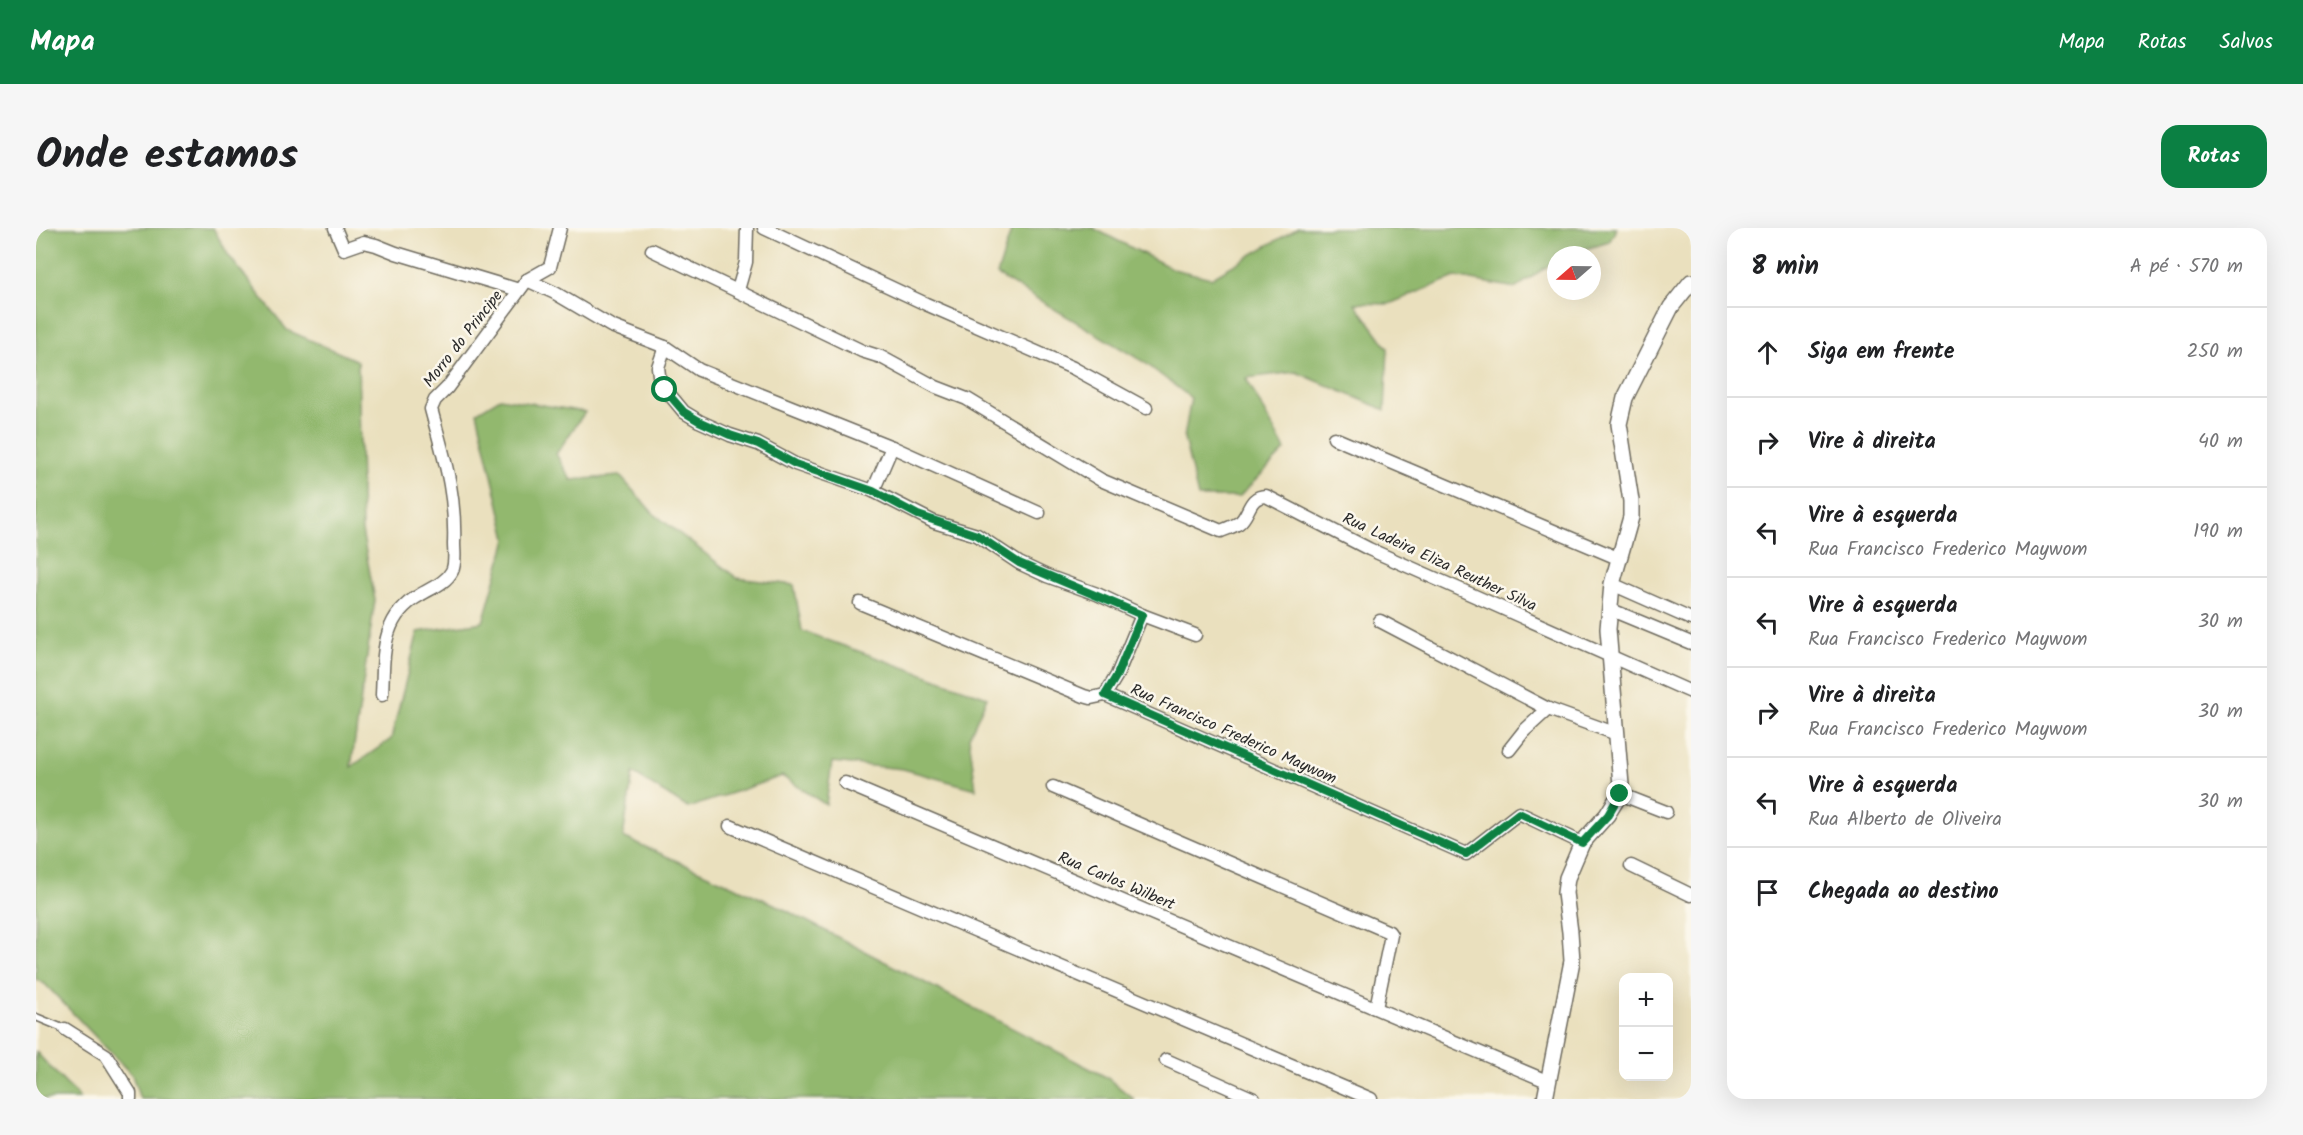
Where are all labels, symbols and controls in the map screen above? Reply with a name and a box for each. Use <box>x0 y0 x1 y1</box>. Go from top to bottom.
text: Mapa <box>30 20 95 65</box>
text: Mapa <box>2059 26 2105 59</box>
text: Rotas <box>2138 26 2187 59</box>
text: Salvos <box>2220 26 2273 59</box>
text: Onde estamos <box>36 123 298 190</box>
button: Rotas <box>2161 125 2267 188</box>
north arrow <box>1547 246 1601 300</box>
text: 8 min <box>1751 246 1819 288</box>
text: A pé · 570 m <box>2130 251 2243 283</box>
street label: Morro do Principe <box>417 285 509 393</box>
text: Siga em frente <box>1808 335 1954 370</box>
icon: ahead <box>1751 336 1784 369</box>
text: 250 m <box>2187 336 2243 368</box>
route start <box>651 376 677 402</box>
text: Vire à direita <box>1808 425 1936 460</box>
icon: right <box>1751 426 1784 459</box>
text: 40 m <box>2198 426 2243 458</box>
text: Vire à esquerda <box>1808 499 1957 534</box>
street label: Rua Ladeira Eliza Reuther Silva <box>1338 506 1541 618</box>
icon: left <box>1751 516 1784 549</box>
text: 190 m <box>2193 516 2243 548</box>
text: Rua Francisco Frederico Maywom <box>1808 534 2087 566</box>
text: Vire à esquerda <box>1808 589 1957 624</box>
icon: left <box>1751 606 1784 639</box>
text: 30 m <box>2198 606 2243 638</box>
text: Rua Francisco Frederico Maywom <box>1808 624 2087 656</box>
street label: Rua Francisco Frederico Maywom <box>1126 677 1341 791</box>
text: Vire à direita <box>1808 679 1936 714</box>
icon: right <box>1751 696 1784 729</box>
text: 30 m <box>2198 696 2243 728</box>
text: Rua Francisco Frederico Maywom <box>1808 714 2087 746</box>
text: Vire à esquerda <box>1808 769 1957 804</box>
route end <box>1606 780 1632 806</box>
icon: left <box>1751 786 1784 819</box>
text: 30 m <box>2198 786 2243 818</box>
text: Rua Alberto de Oliveira <box>1808 804 2002 836</box>
street label: Rua Carlos Wilbert <box>1054 845 1180 918</box>
text: Chegada ao destino <box>1808 875 1999 910</box>
icon: arrive <box>1751 876 1784 909</box>
map controls <box>1619 973 1673 1081</box>
button: + <box>1619 973 1673 1027</box>
button: − <box>1619 1027 1673 1081</box>

